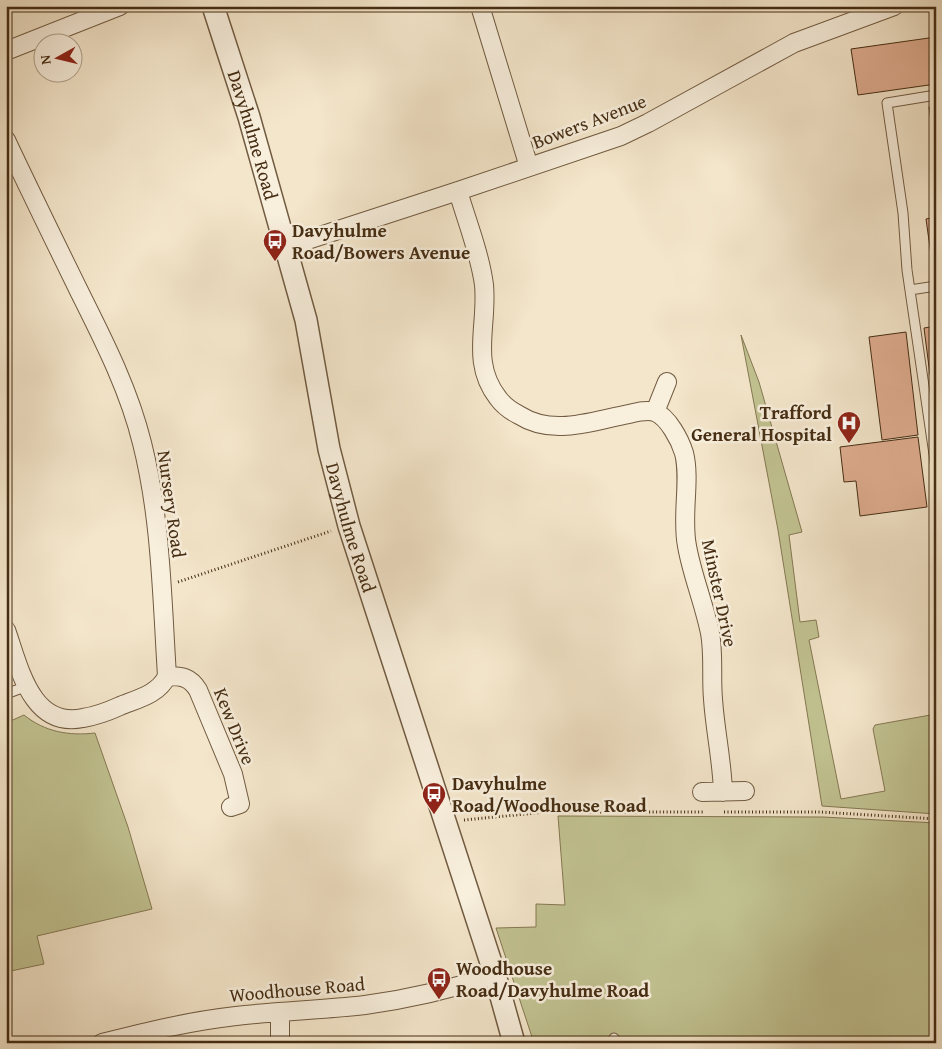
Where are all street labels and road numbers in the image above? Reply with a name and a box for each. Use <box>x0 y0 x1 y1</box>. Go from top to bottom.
street label: Davyhulme Road <box>221 66 286 204</box>
street label: Bowers Avenue <box>528 86 650 156</box>
street label: Nursery Road <box>151 448 194 560</box>
street label: Davyhulme Road <box>319 459 384 597</box>
street label: Minster Drive <box>695 537 745 649</box>
street label: Kew Drive <box>207 683 263 769</box>
street label: Woodhouse Road <box>228 969 367 1009</box>

